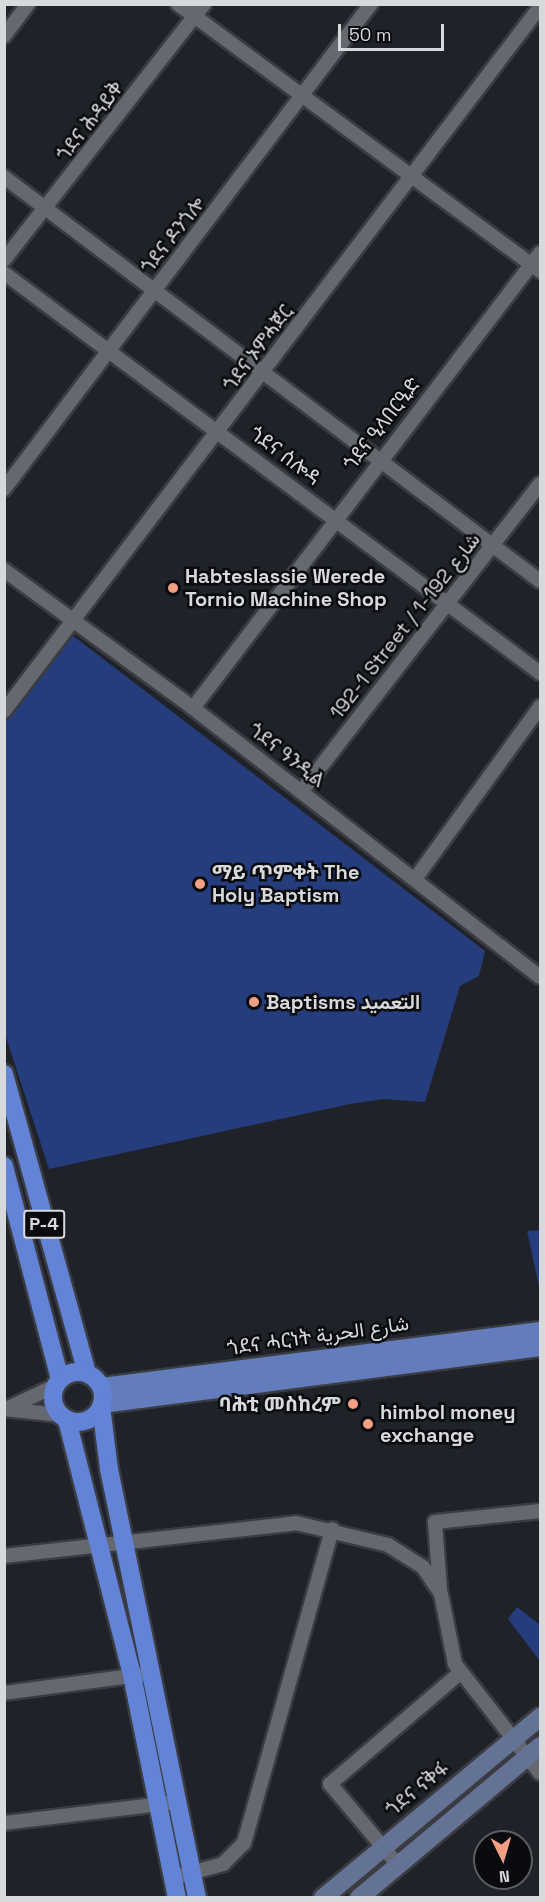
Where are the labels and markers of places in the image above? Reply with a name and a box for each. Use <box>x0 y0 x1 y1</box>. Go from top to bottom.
place label: Habteslassie Werede Tornio Machine Shop <box>185 564 387 611</box>
marker: Habteslassie Werede Tornio Machine Shop <box>166 581 180 595</box>
place label: ማይ ጥምቀት The Holy Baptism <box>212 861 359 908</box>
marker: ማይ ጥምቀት The Holy Baptism <box>193 877 207 891</box>
place label: Baptisms التعميد <box>266 990 420 1014</box>
marker: Baptisms التعميد <box>247 995 261 1009</box>
place label: ባሕቲ መስከረም <box>219 1392 341 1416</box>
marker: ባሕቲ መስከረም <box>346 1397 360 1411</box>
place label: himbol money exchange <box>380 1400 516 1447</box>
marker: himbol money exchange <box>361 1417 375 1431</box>

